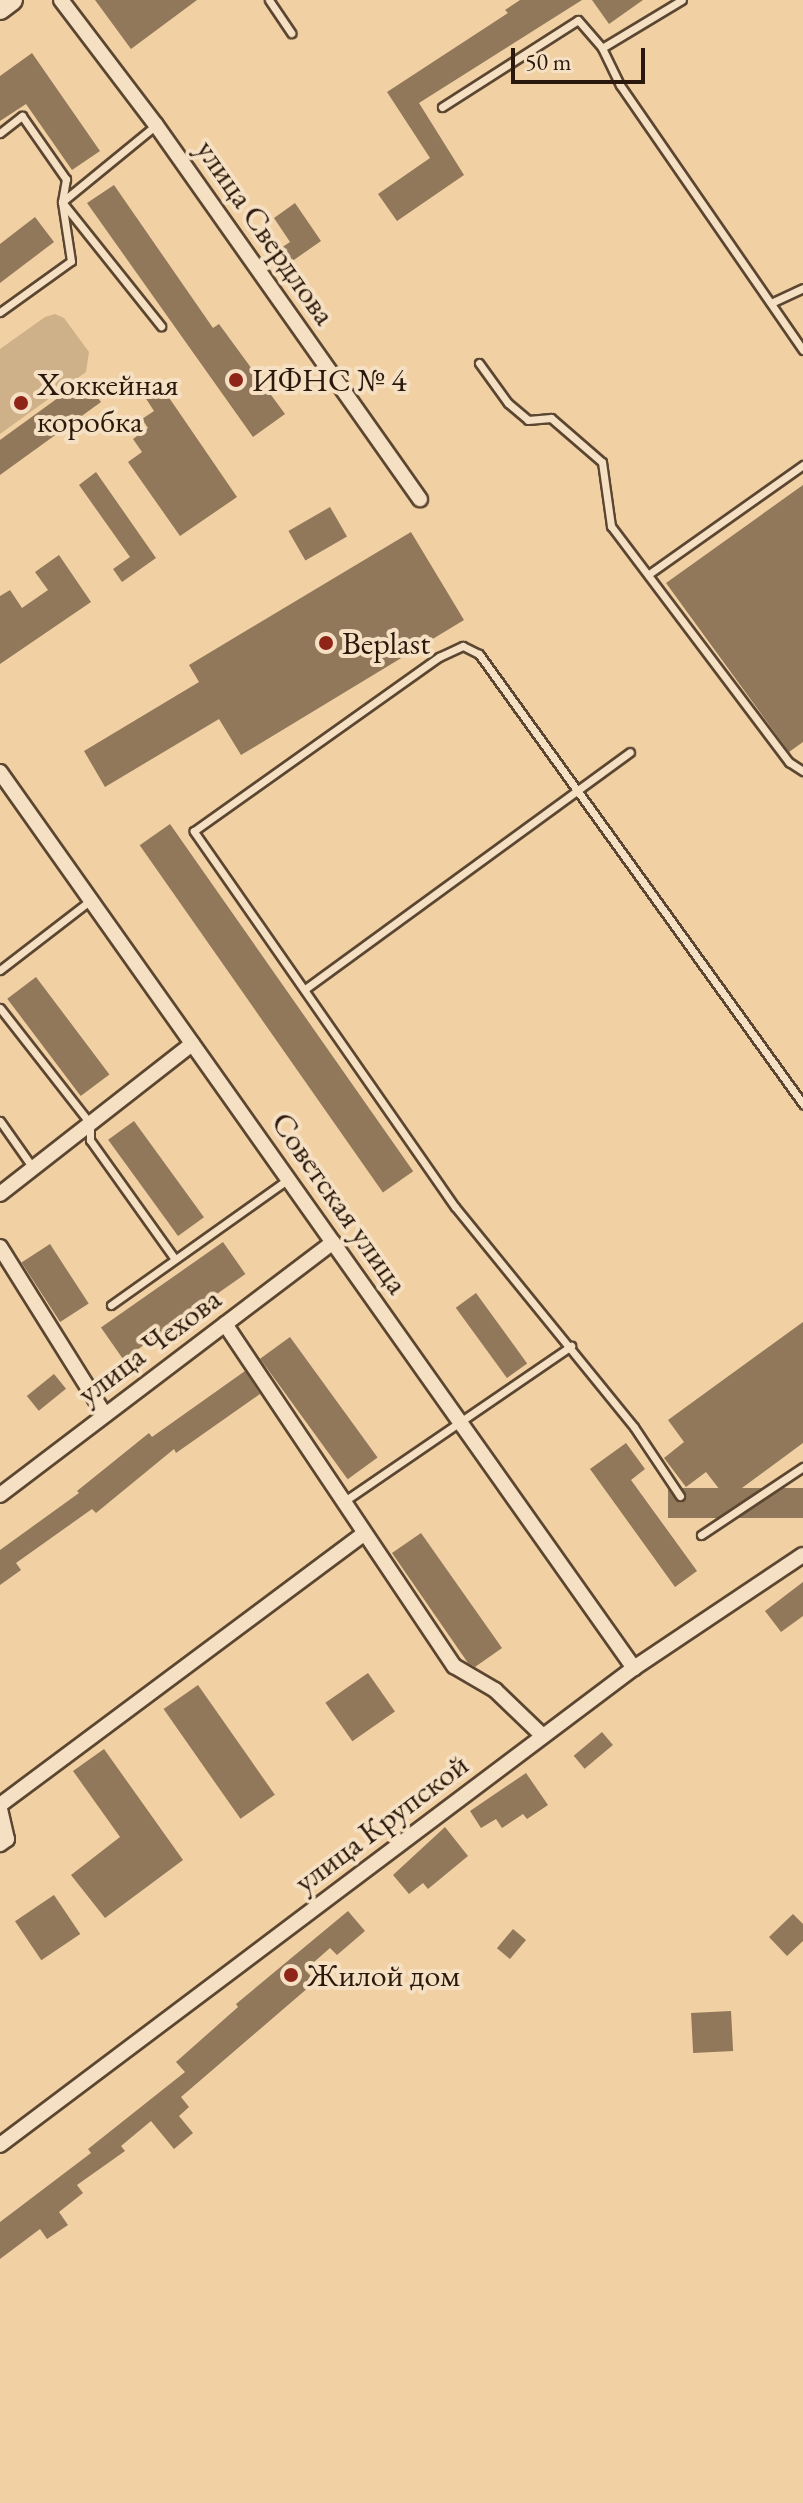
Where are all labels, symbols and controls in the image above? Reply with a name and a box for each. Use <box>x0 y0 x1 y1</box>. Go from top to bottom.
scale bar <box>515 32 649 82</box>
text: 50 m <box>525 46 572 77</box>
street label: улица Свердлова <box>188 132 344 332</box>
place label: ИФНС № 4 <box>252 361 407 399</box>
place label: Хоккейная коробка <box>37 366 179 441</box>
marker: ИФНС № 4 <box>227 371 245 389</box>
marker: Хоккейная коробка <box>12 394 30 412</box>
place label: Beplast <box>342 624 430 662</box>
marker: Beplast <box>317 634 335 652</box>
street label: Советская улица <box>263 1105 417 1301</box>
street label: улица Чехова <box>70 1280 228 1412</box>
street label: улица Крупской <box>286 1745 476 1901</box>
place label: Жилой дом <box>307 1956 460 1994</box>
marker: Жилой дом <box>282 1966 300 1984</box>

